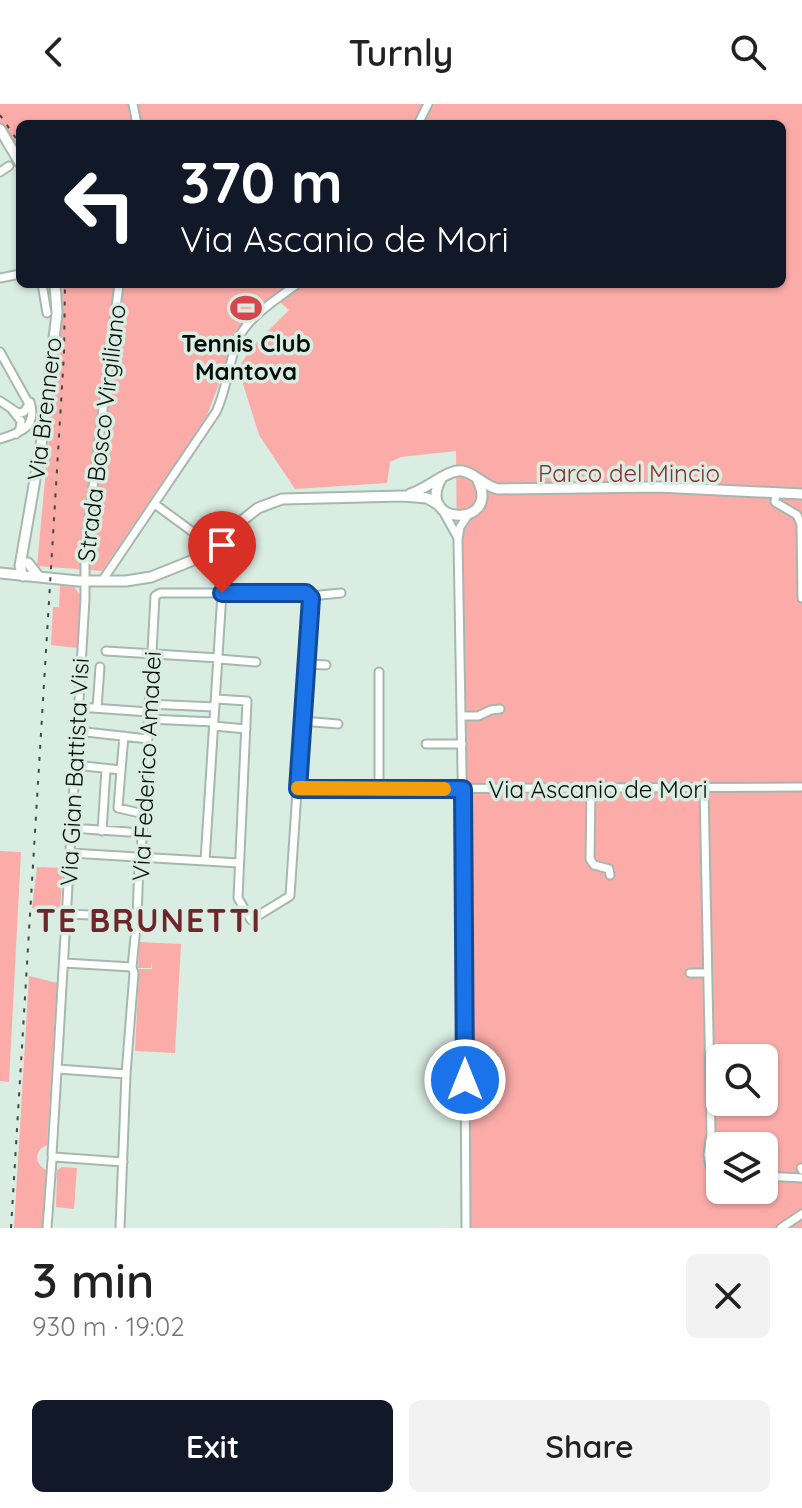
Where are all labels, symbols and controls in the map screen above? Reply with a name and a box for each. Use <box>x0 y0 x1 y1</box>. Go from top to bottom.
icon: back <box>32 30 76 74</box>
text: Turnly <box>349 30 453 75</box>
icon: search <box>726 30 770 74</box>
text: 370 m <box>180 147 343 217</box>
icon: left <box>48 152 152 256</box>
text: Via Ascanio de Mori <box>180 216 509 261</box>
sports icon: Tennis Club Mantova <box>229 291 263 325</box>
street label: Strada Bosco Virgiliano <box>70 303 132 563</box>
place label: Tennis Club Mantova <box>181 328 311 386</box>
street label: Via Brennero <box>20 335 68 483</box>
park label: Parco del Mincio <box>538 458 720 488</box>
pin <box>188 511 256 593</box>
icon: arrive <box>200 523 244 567</box>
street label: Via Federico Amadei <box>125 650 167 882</box>
street label: Via Gian Battista Visi <box>53 657 95 887</box>
street label: Via Ascanio de Mori <box>488 774 708 804</box>
district label: TE BRUNETTI <box>36 900 262 940</box>
position arrow <box>423 1038 507 1122</box>
map controls <box>706 1044 778 1204</box>
button: search <box>706 1044 778 1116</box>
button: layers <box>706 1132 778 1204</box>
text: 3 min <box>32 1250 154 1310</box>
button: close <box>686 1254 770 1338</box>
text: 930 m · 19:02 <box>32 1310 185 1343</box>
button: Exit <box>32 1400 393 1492</box>
button: Share <box>409 1400 770 1492</box>

